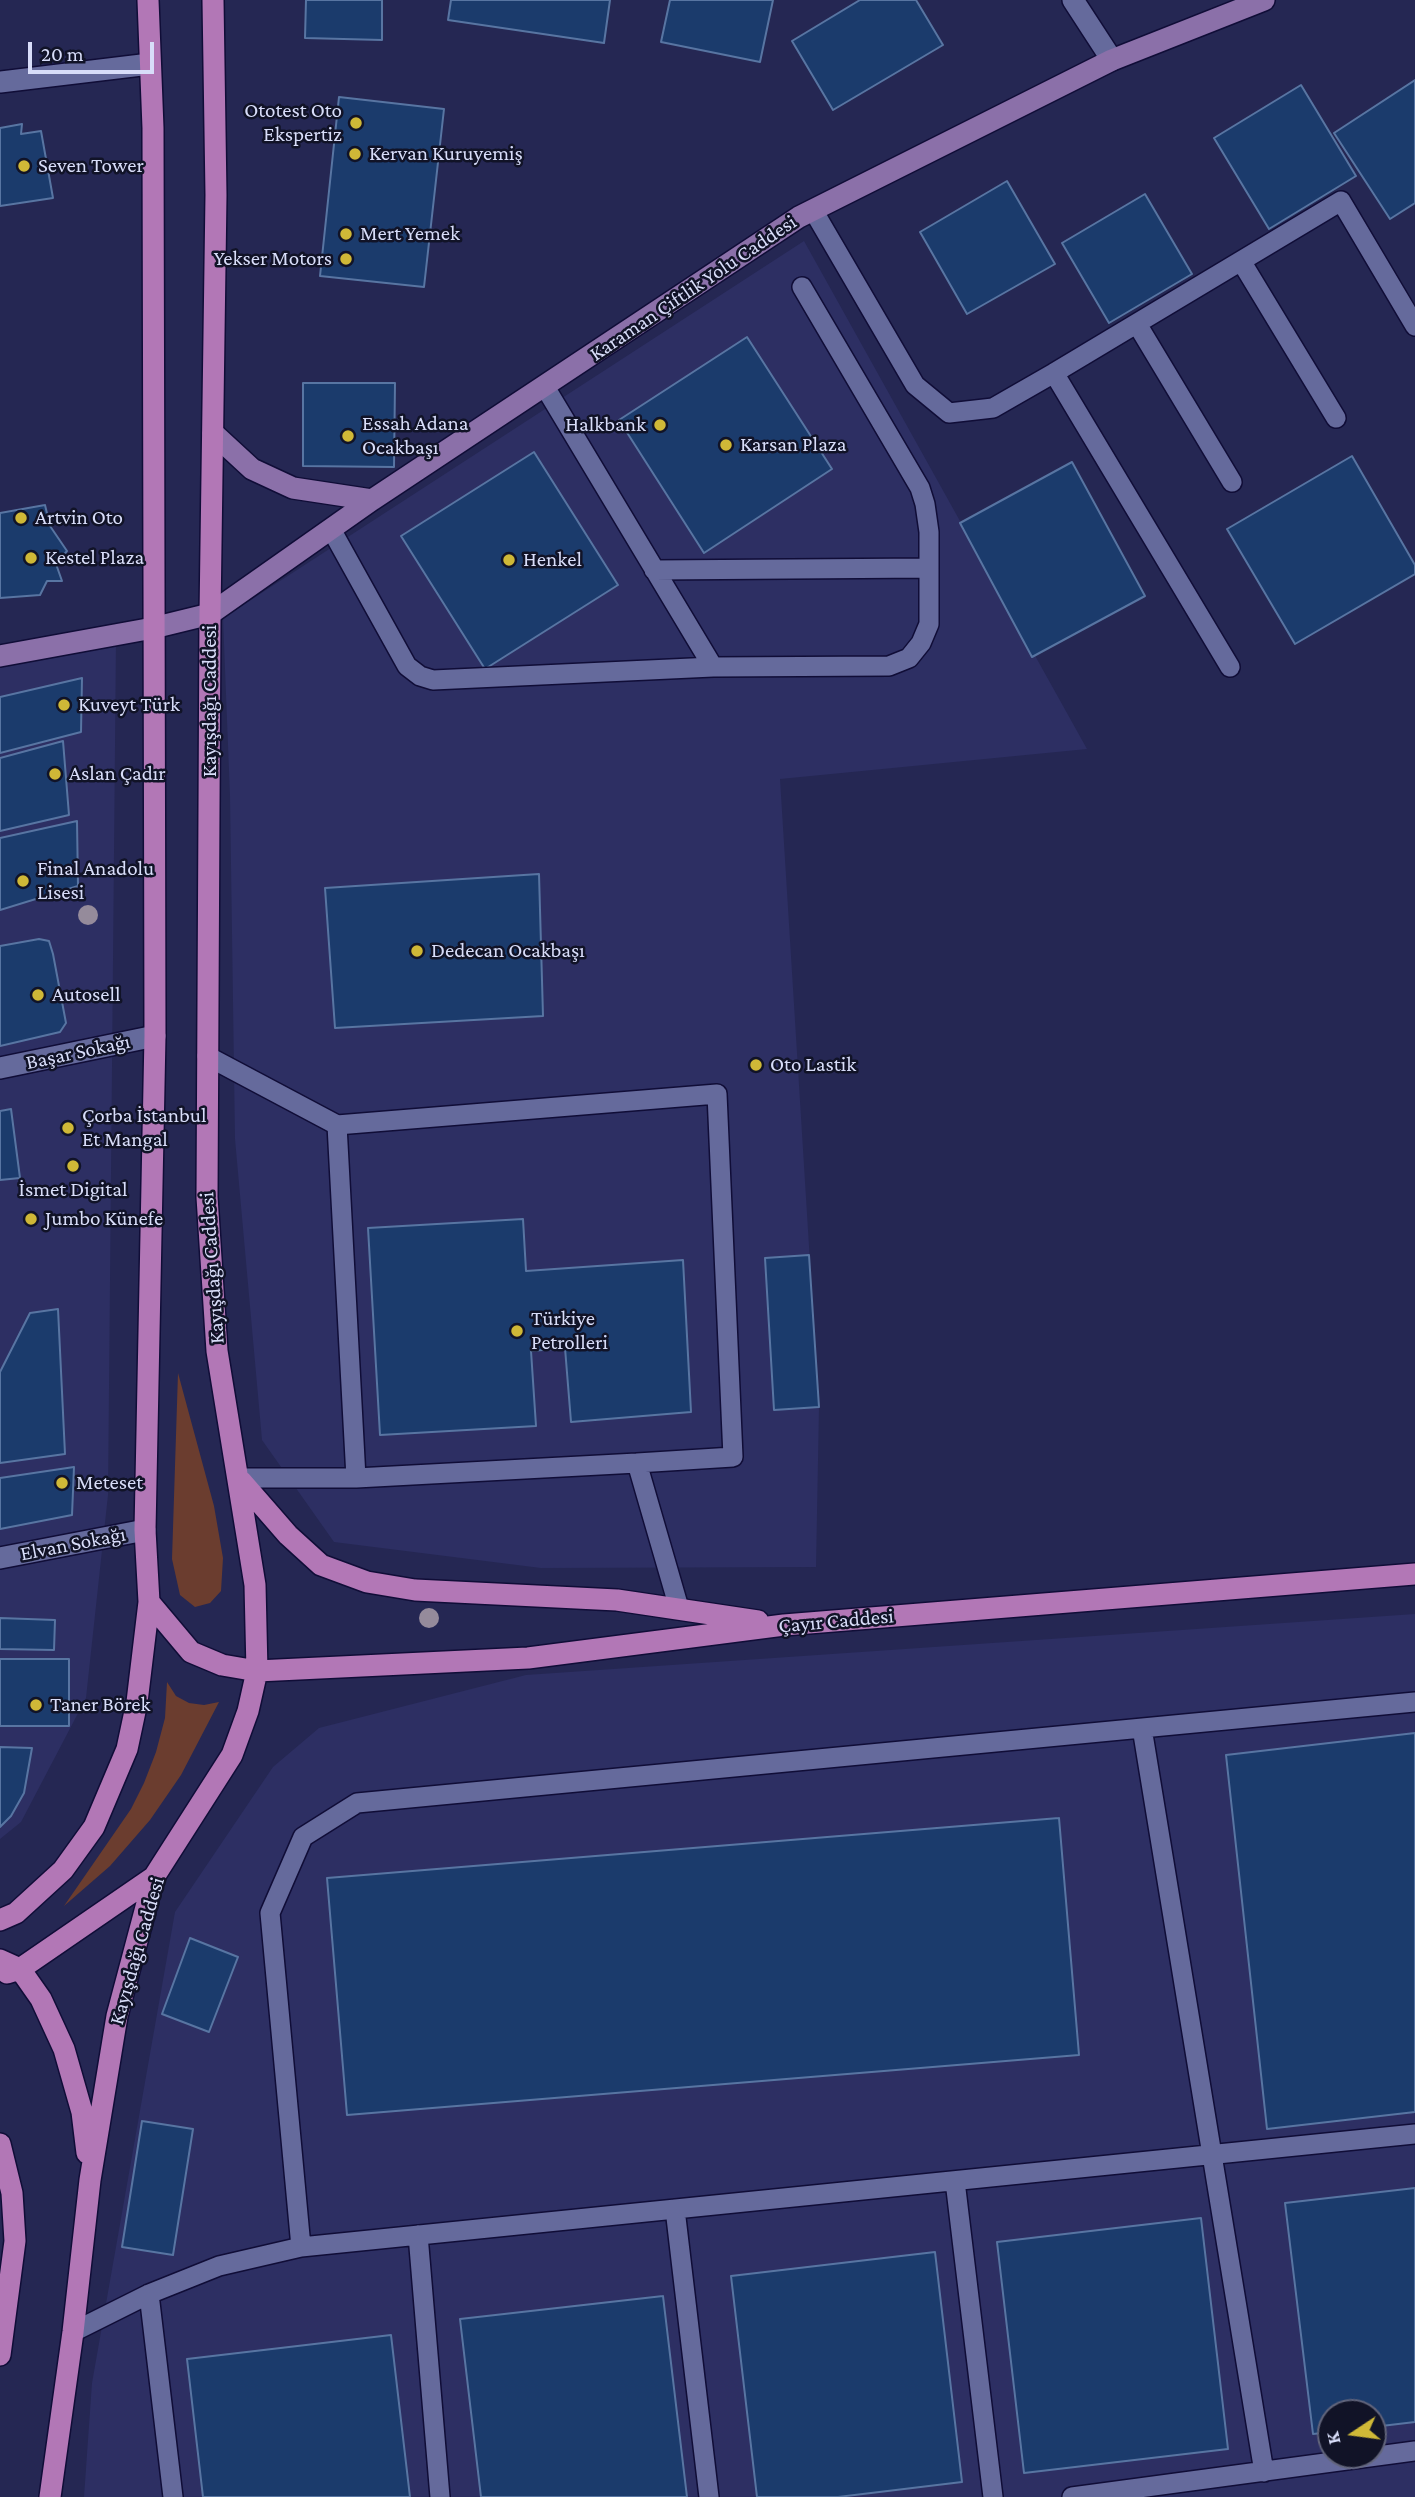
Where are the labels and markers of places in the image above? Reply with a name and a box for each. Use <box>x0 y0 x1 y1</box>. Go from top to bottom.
place label: Ototest Oto Ekspertiz <box>244 98 342 148</box>
marker: Ototest Oto Ekspertiz <box>348 115 364 131</box>
place label: Kervan Kuruyemiş <box>369 141 523 167</box>
marker: Kervan Kuruyemiş <box>347 146 363 162</box>
place label: Seven Tower <box>38 153 144 179</box>
marker: Seven Tower <box>16 158 32 174</box>
place label: Mert Yemek <box>360 221 460 247</box>
marker: Mert Yemek <box>338 226 354 242</box>
place label: Yekser Motors <box>214 246 332 272</box>
marker: Yekser Motors <box>338 251 354 267</box>
place label: Essah Adana Ocakbaşı <box>362 411 469 461</box>
place label: Halkbank <box>565 412 646 438</box>
marker: Halkbank <box>652 417 668 433</box>
marker: Essah Adana Ocakbaşı <box>340 428 356 444</box>
place label: Karsan Plaza <box>740 432 846 458</box>
marker: Karsan Plaza <box>718 437 734 453</box>
place label: Artvin Oto <box>35 505 123 531</box>
marker: Artvin Oto <box>13 510 29 526</box>
place label: Kestel Plaza <box>45 545 144 571</box>
place label: Henkel <box>523 547 582 573</box>
marker: Kestel Plaza <box>23 550 39 566</box>
marker: Henkel <box>501 552 517 568</box>
place label: Kuveyt Türk <box>78 692 180 718</box>
marker: Kuveyt Türk <box>56 697 72 713</box>
place label: Aslan Çadır <box>69 761 166 787</box>
marker: Aslan Çadır <box>47 766 63 782</box>
place label: Final Anadolu Lisesi <box>37 856 154 906</box>
marker: Final Anadolu Lisesi <box>15 873 31 889</box>
place label: Dedecan Ocakbaşı <box>431 938 585 964</box>
marker: Dedecan Ocakbaşı <box>409 943 425 959</box>
place label: Autosell <box>52 982 121 1008</box>
marker: Autosell <box>30 987 46 1003</box>
place label: Oto Lastik <box>770 1052 856 1078</box>
marker: Oto Lastik <box>748 1057 764 1073</box>
place label: Çorba İstanbul Et Mangal <box>82 1103 206 1153</box>
marker: Çorba İstanbul Et Mangal <box>60 1120 76 1136</box>
marker: İsmet Digital <box>65 1158 81 1174</box>
place label: İsmet Digital <box>19 1177 127 1203</box>
place label: Jumbo Künefe <box>45 1206 163 1232</box>
marker: Jumbo Künefe <box>23 1211 39 1227</box>
place label: Türkiye Petrolleri <box>531 1306 608 1356</box>
marker: Türkiye Petrolleri <box>509 1323 525 1339</box>
place label: Meteset <box>76 1470 143 1496</box>
marker: Meteset <box>54 1475 70 1491</box>
place label: Taner Börek <box>50 1692 151 1718</box>
marker: Taner Börek <box>28 1697 44 1713</box>

